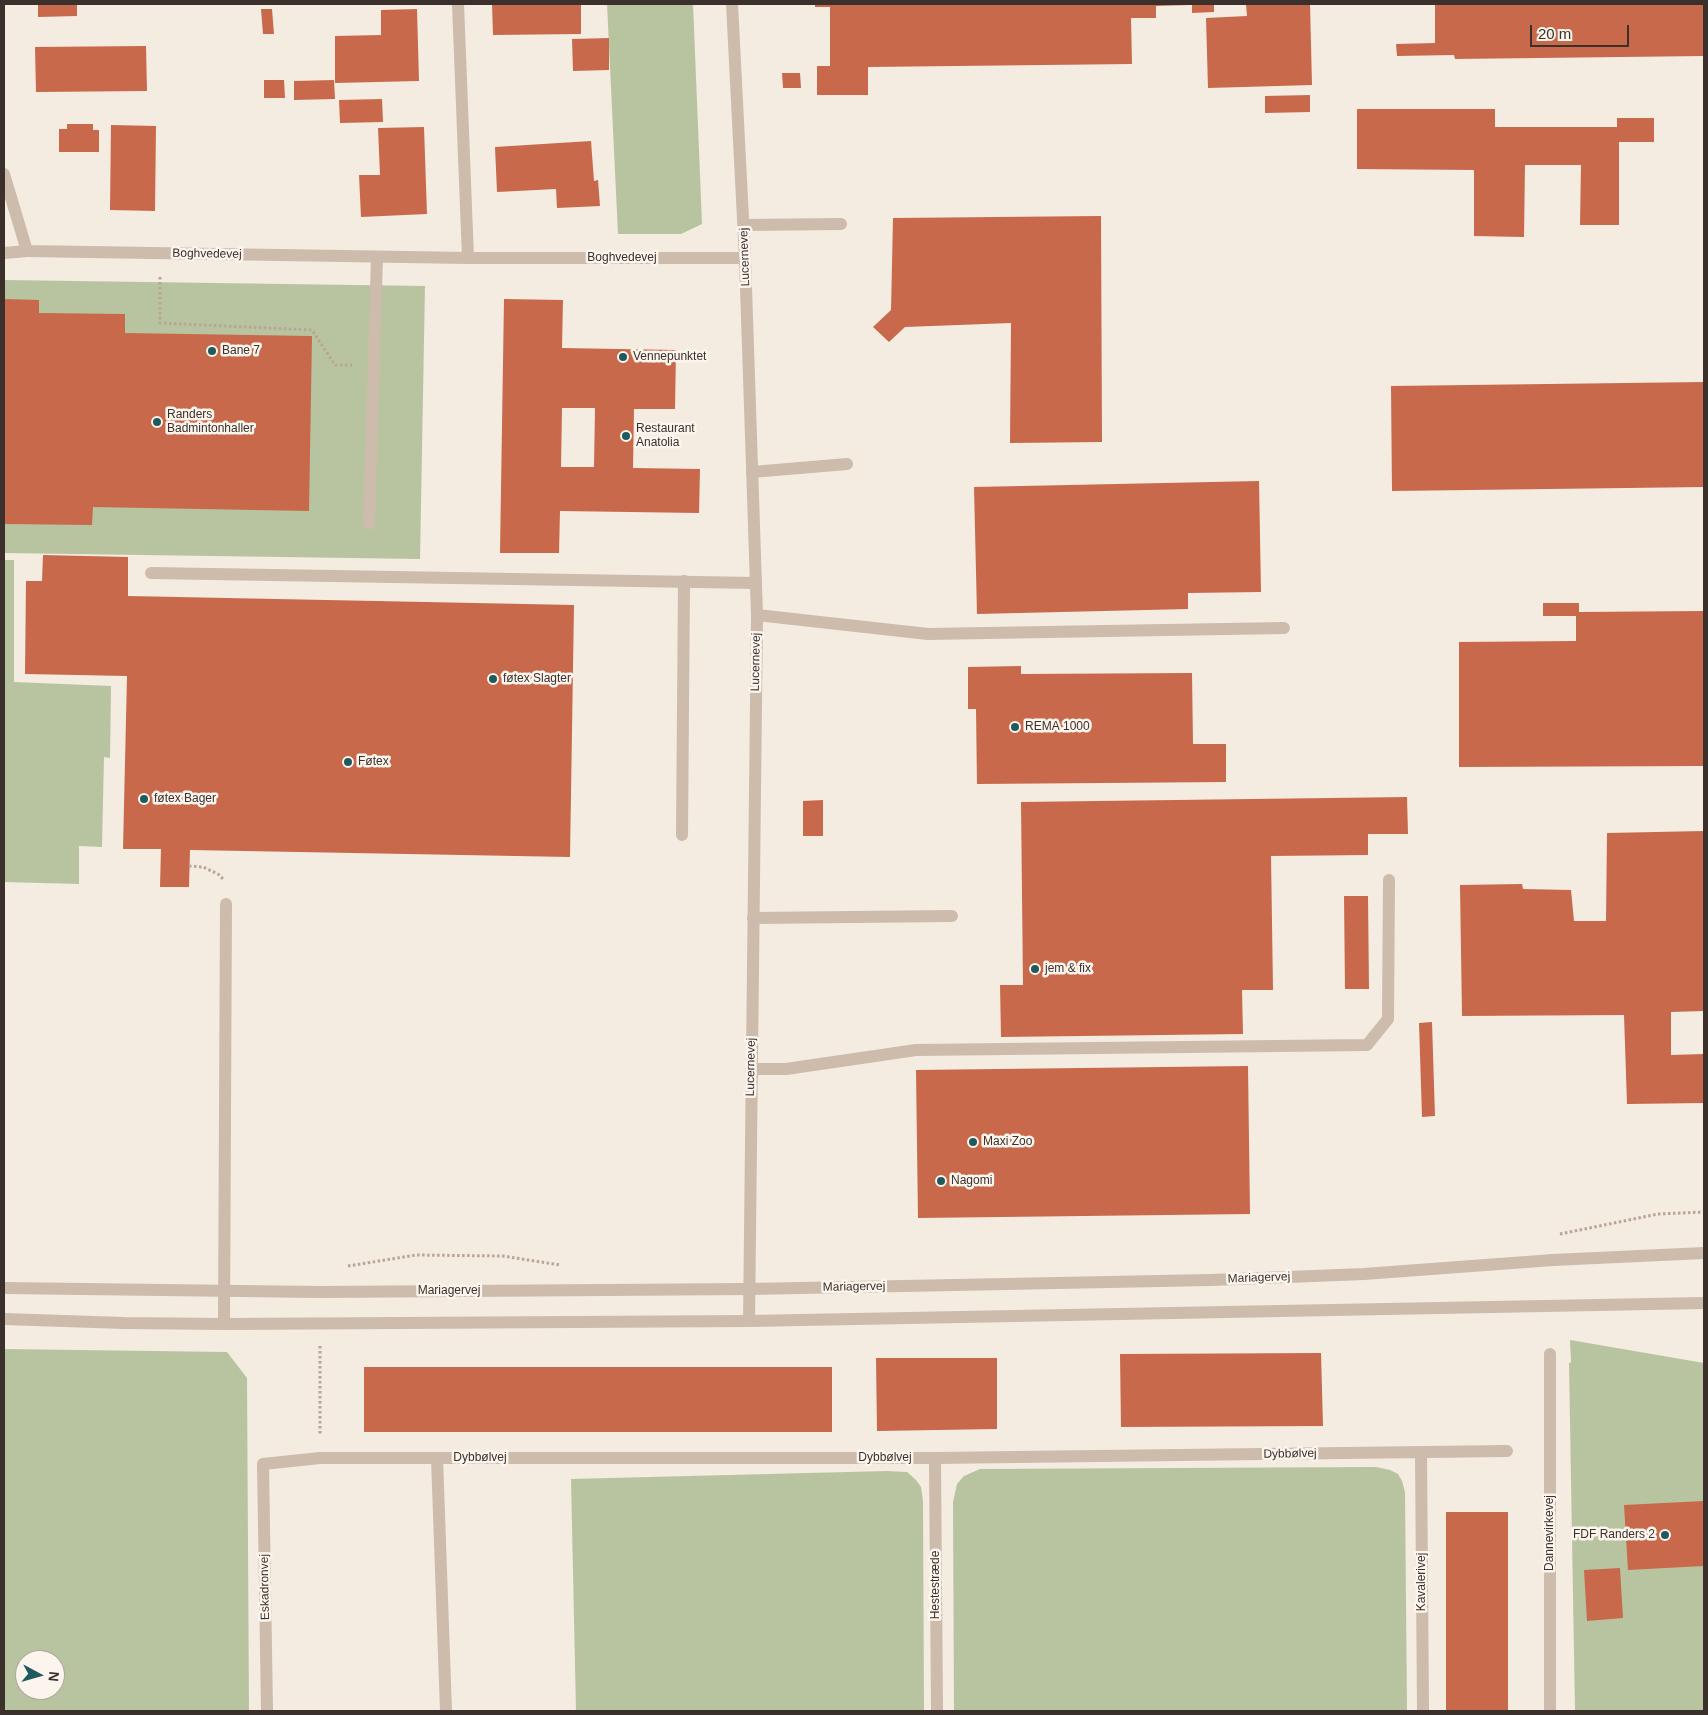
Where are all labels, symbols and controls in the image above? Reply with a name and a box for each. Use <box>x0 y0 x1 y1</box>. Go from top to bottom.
scale bar <box>1533 15 1632 47</box>
text: 20 m <box>1538 25 1571 42</box>
street label: Lucernevej <box>737 227 753 287</box>
street label: Boghvedevej <box>172 246 242 262</box>
street label: Boghvedevej <box>587 251 657 265</box>
place label: Bane 7 <box>222 344 260 358</box>
marker: Bane 7 <box>206 345 218 357</box>
place label: Vennepunktet <box>633 350 706 364</box>
marker: Vennepunktet <box>617 351 629 363</box>
place label: Randers Badmintonhaller <box>167 408 254 436</box>
marker: Randers Badmintonhaller <box>151 416 163 428</box>
place label: Restaurant Anatolia <box>636 422 695 450</box>
marker: Restaurant Anatolia <box>620 430 632 442</box>
street label: Lucernevej <box>748 633 764 691</box>
place label: føtex Slagter <box>503 672 571 686</box>
marker: føtex Slagter <box>487 673 499 685</box>
place label: REMA 1000 <box>1025 720 1090 734</box>
marker: REMA 1000 <box>1009 721 1021 733</box>
place label: Føtex <box>358 755 389 769</box>
marker: Føtex <box>342 756 354 768</box>
place label: føtex Bager <box>154 792 216 806</box>
marker: føtex Bager <box>138 793 150 805</box>
place label: jem & fix <box>1045 962 1091 976</box>
marker: jem & fix <box>1029 963 1041 975</box>
street label: Lucernevej <box>743 1038 759 1096</box>
place label: Maxi Zoo <box>983 1135 1032 1149</box>
marker: Maxi Zoo <box>967 1136 979 1148</box>
place label: Nagomi <box>951 1174 992 1188</box>
marker: Nagomi <box>935 1175 947 1187</box>
street label: Mariagervej <box>1227 1270 1291 1286</box>
street label: Mariagervej <box>823 1279 885 1295</box>
street label: Mariagervej <box>418 1284 480 1298</box>
street label: Dybbølvej <box>1263 1446 1317 1462</box>
street label: Dybbølvej <box>453 1451 507 1465</box>
street label: Dybbølvej <box>858 1451 912 1465</box>
street label: Dannevirkevej <box>1543 1495 1557 1571</box>
place label: FDF Randers 2 <box>1573 1528 1655 1542</box>
marker: FDF Randers 2 <box>1659 1529 1671 1541</box>
street label: Hestestræde <box>929 1551 943 1619</box>
street label: Kavalerivej <box>1415 1553 1429 1611</box>
street label: Eskadronvej <box>257 1554 273 1620</box>
north arrow <box>15 1650 65 1700</box>
text: N <box>45 1671 62 1682</box>

